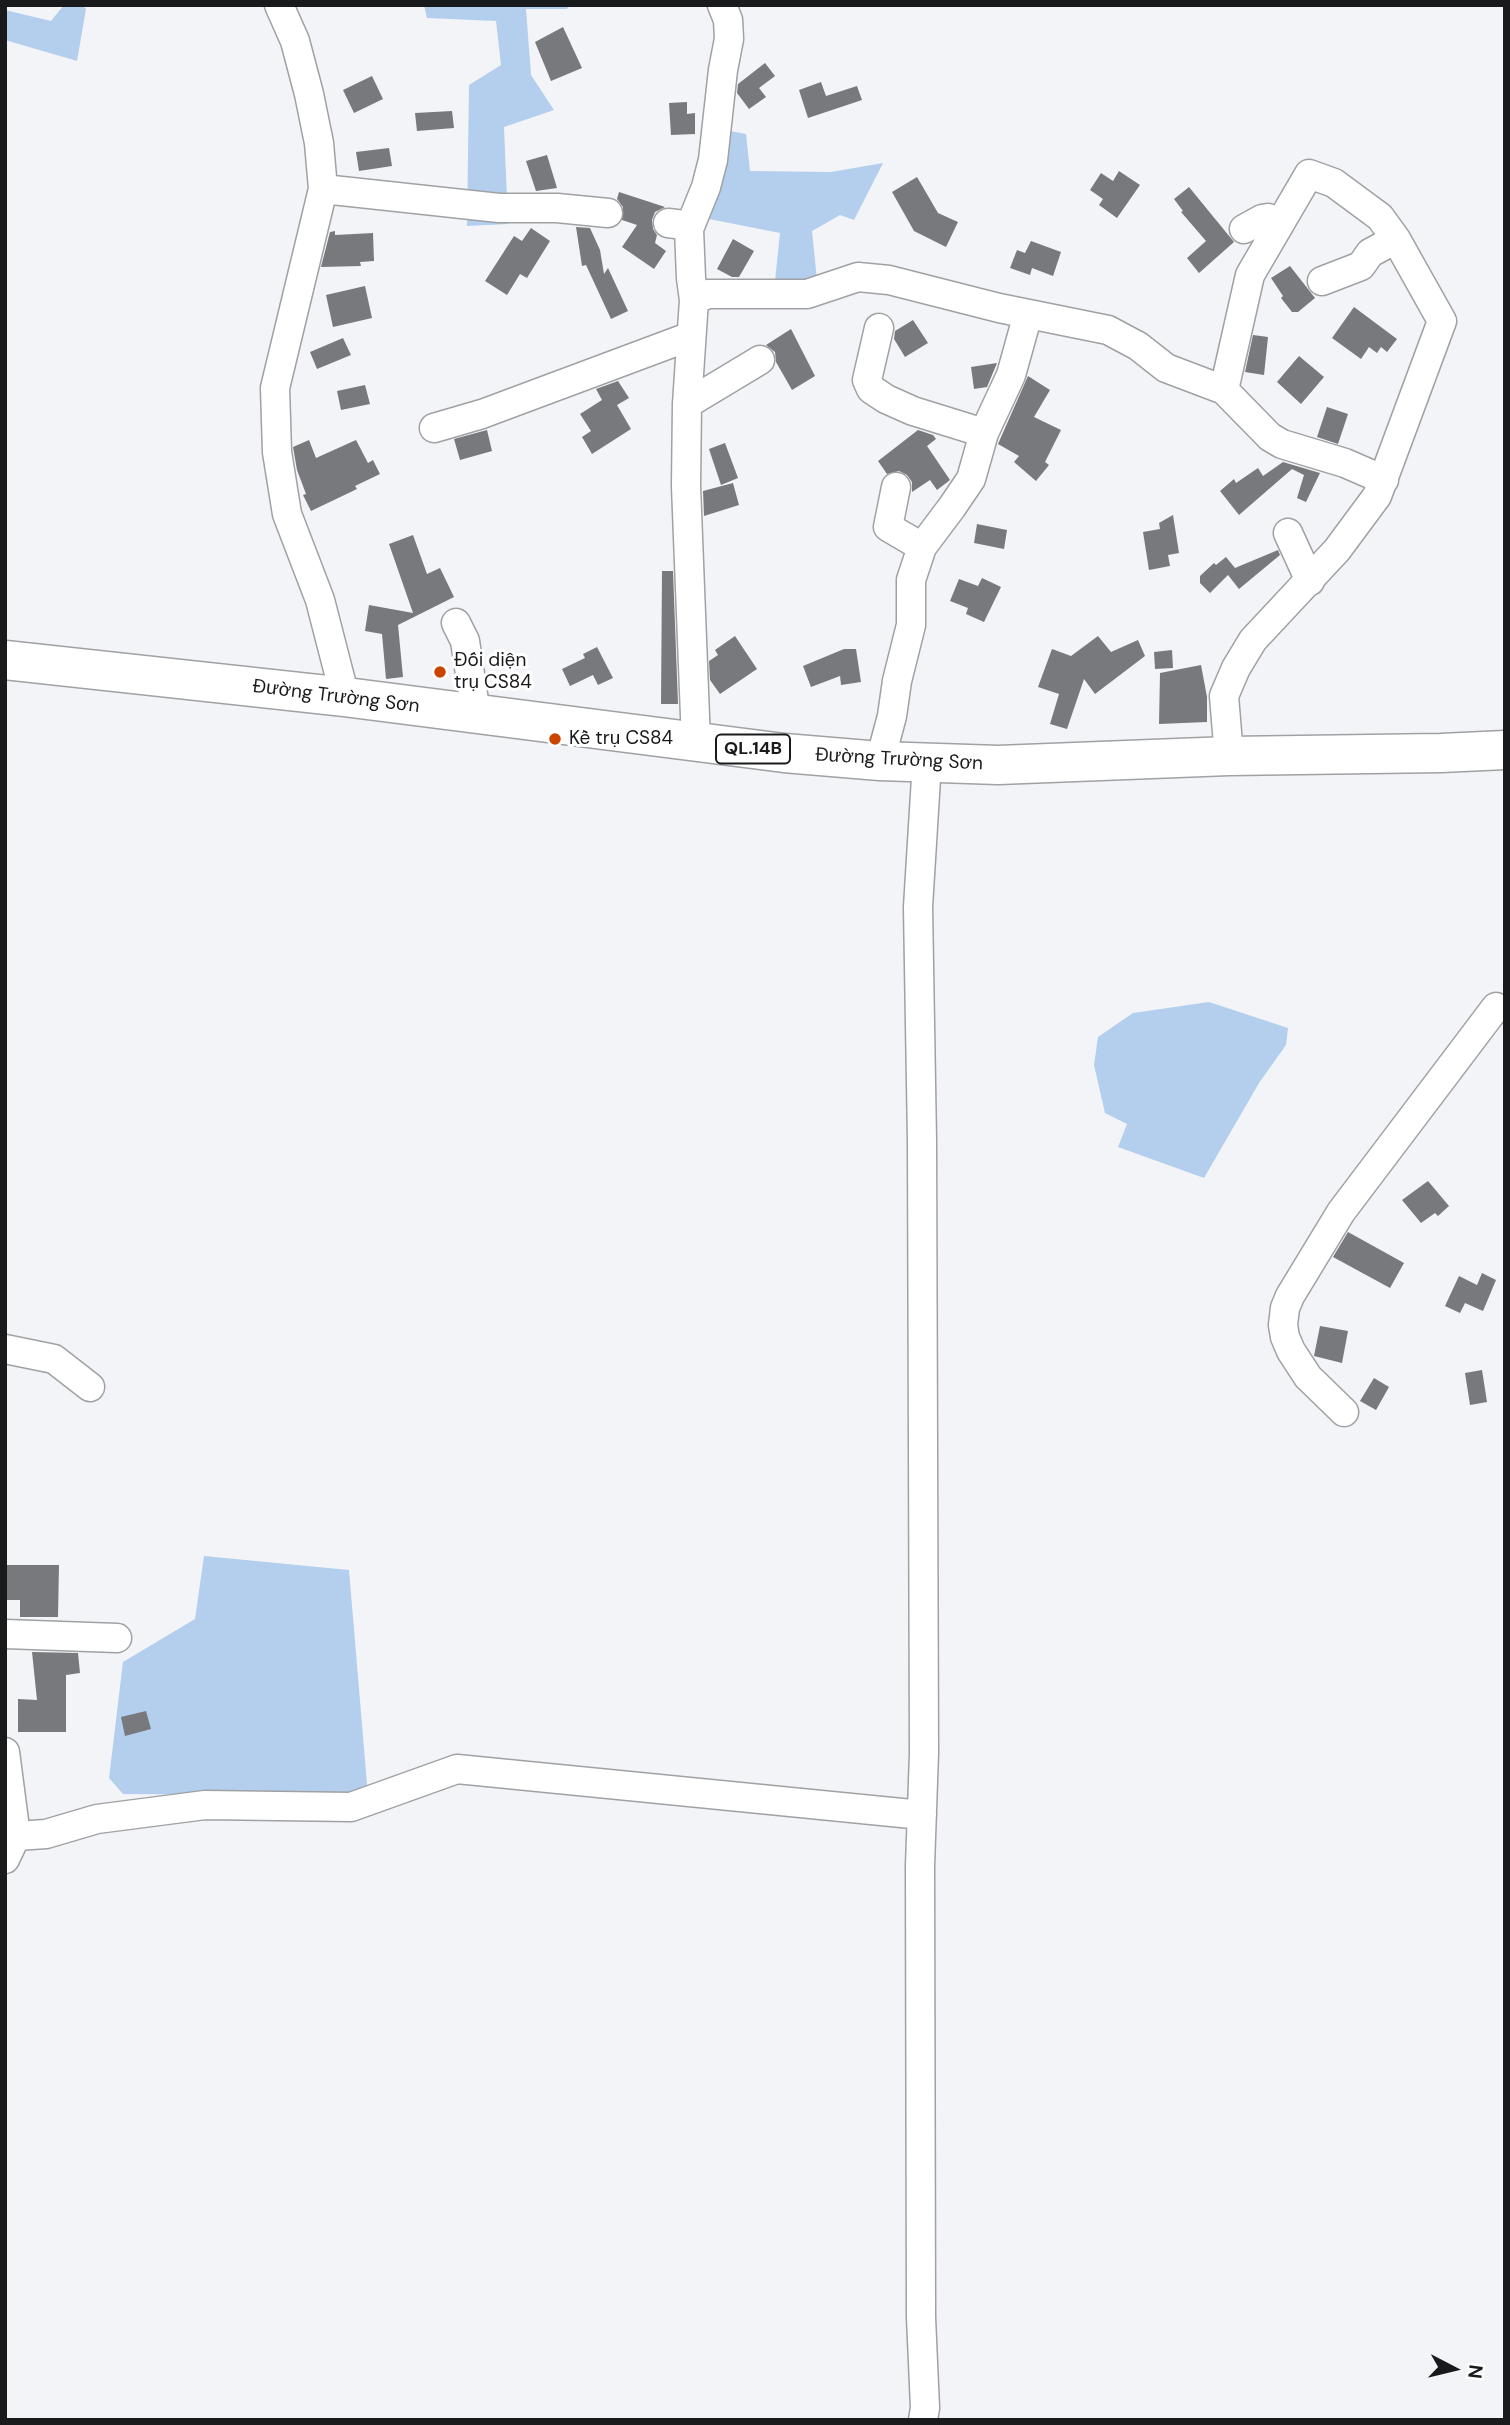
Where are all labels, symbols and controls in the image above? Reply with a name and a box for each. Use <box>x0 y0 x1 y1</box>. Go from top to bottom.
place label: Đối diện trụ CS84 <box>454 650 532 694</box>
marker: Đối diện trụ CS84 <box>432 664 448 680</box>
street label: Đường Trường Sơn <box>251 675 421 719</box>
place label: Kề trụ CS84 <box>569 728 673 750</box>
marker: Kề trụ CS84 <box>547 731 563 747</box>
road number: QL.14B <box>716 734 790 764</box>
street label: Đường Trường Sơn <box>815 744 983 776</box>
north arrow <box>1419 2334 1489 2404</box>
text: N <box>1462 2363 1489 2380</box>

